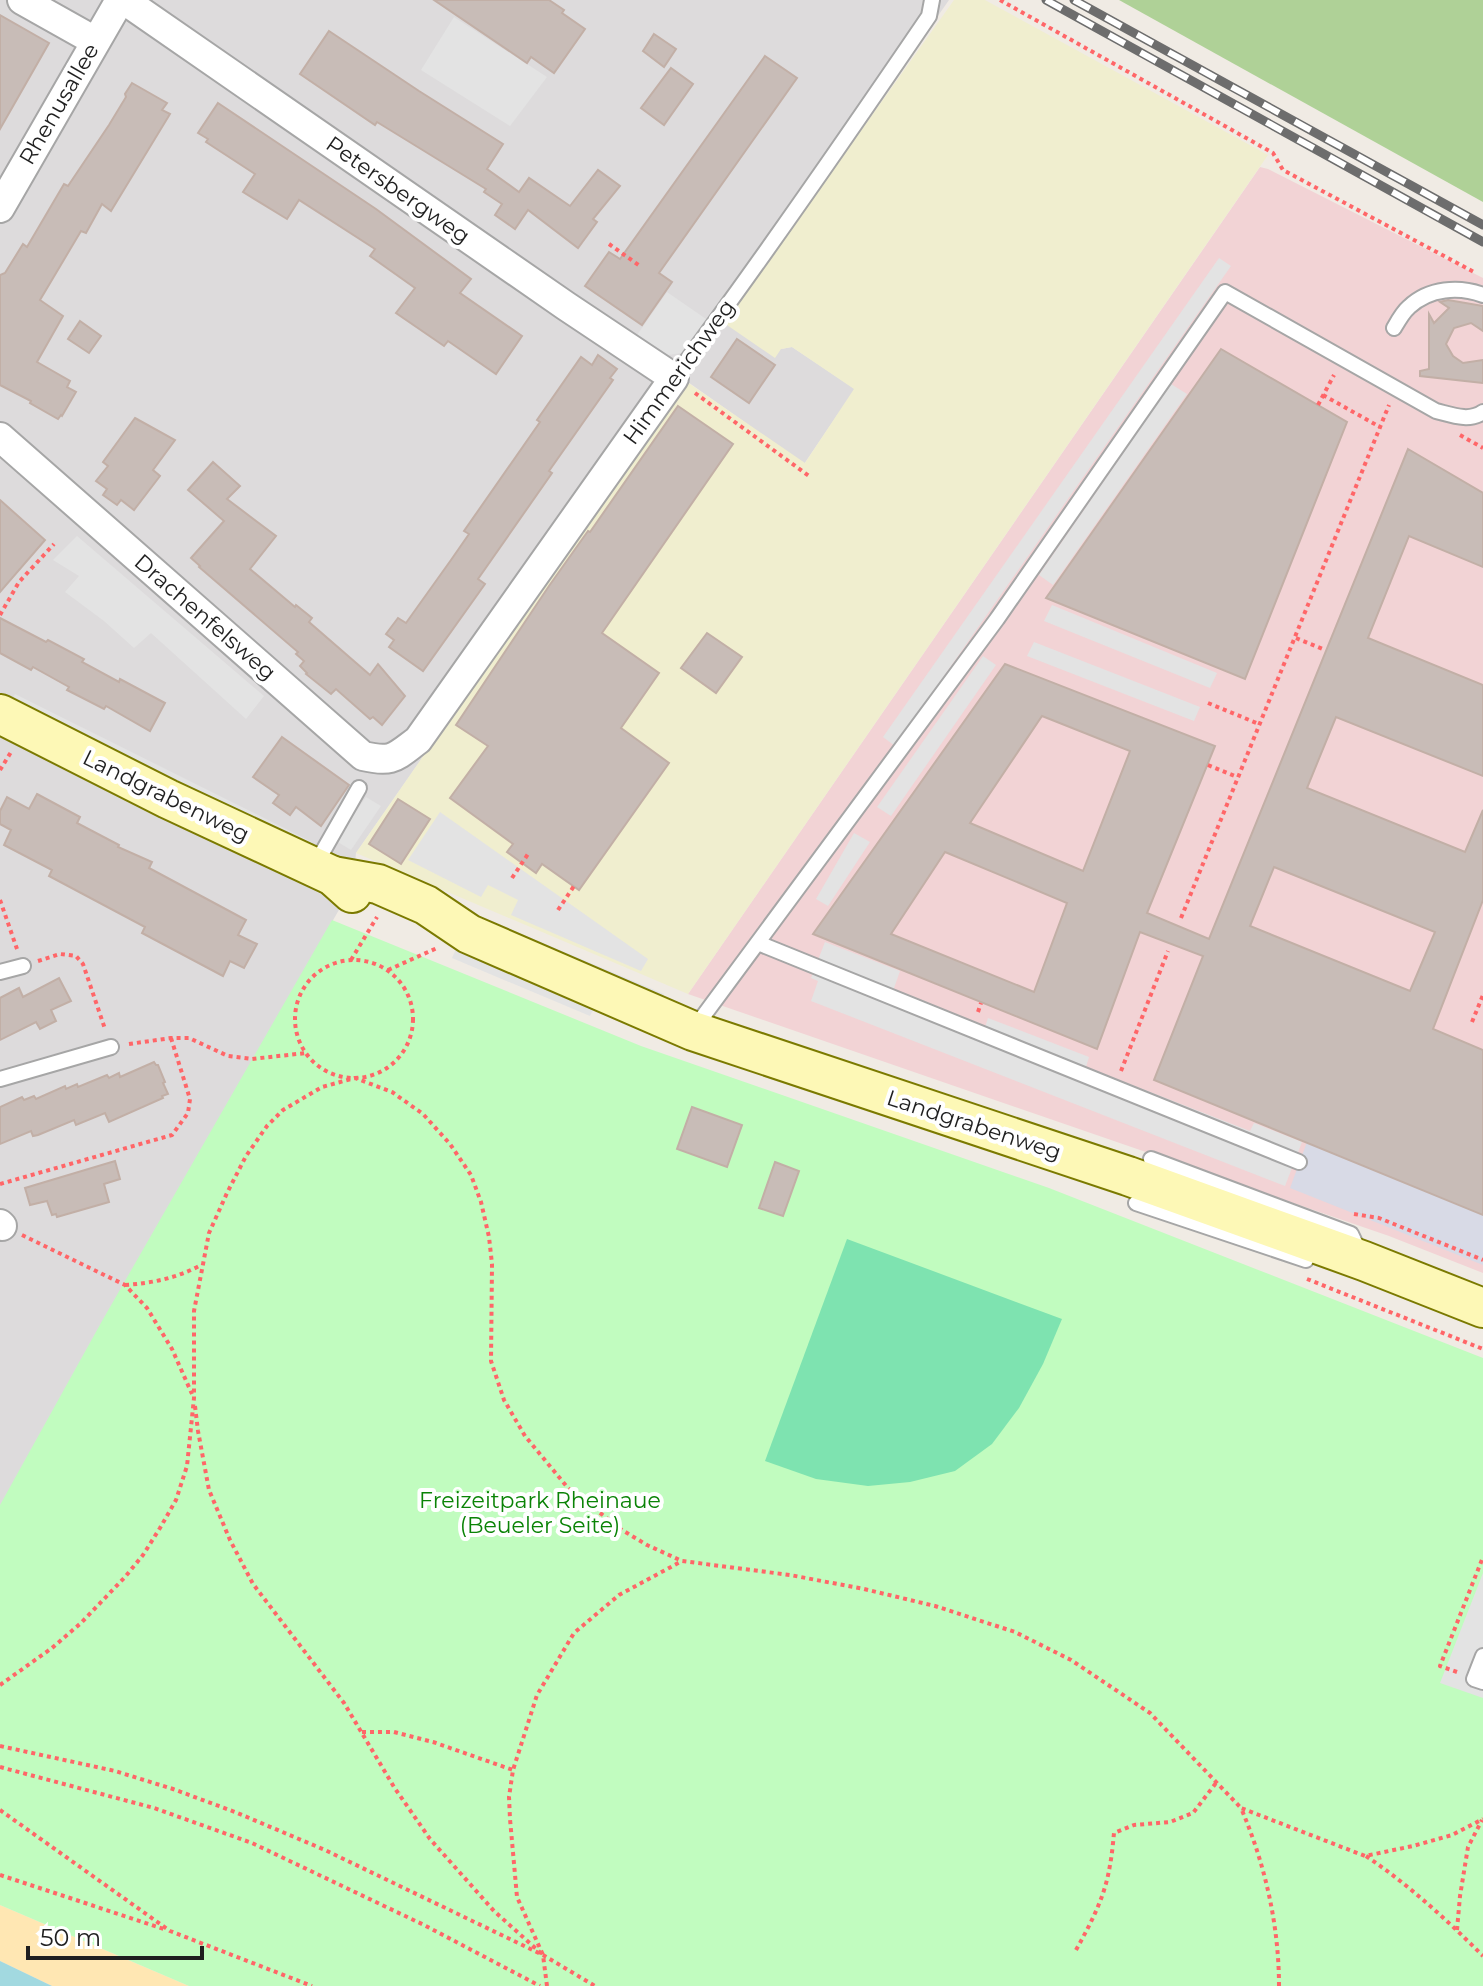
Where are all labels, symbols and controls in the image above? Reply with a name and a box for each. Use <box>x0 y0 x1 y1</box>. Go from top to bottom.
street label: Rhenusallee <box>13 38 105 170</box>
street label: Petersbergweg <box>321 130 475 250</box>
street label: Himmerichweg <box>617 294 741 450</box>
street label: Drachenfelsweg <box>129 548 281 686</box>
street label: Landgrabenweg <box>78 744 254 848</box>
street label: Landgrabenweg <box>883 1084 1065 1166</box>
park label: Freizeitpark Rheinaue (Beueler Seite) <box>419 1487 661 1539</box>
scale bar <box>28 1910 202 1960</box>
text: 50 m <box>40 1923 101 1952</box>

